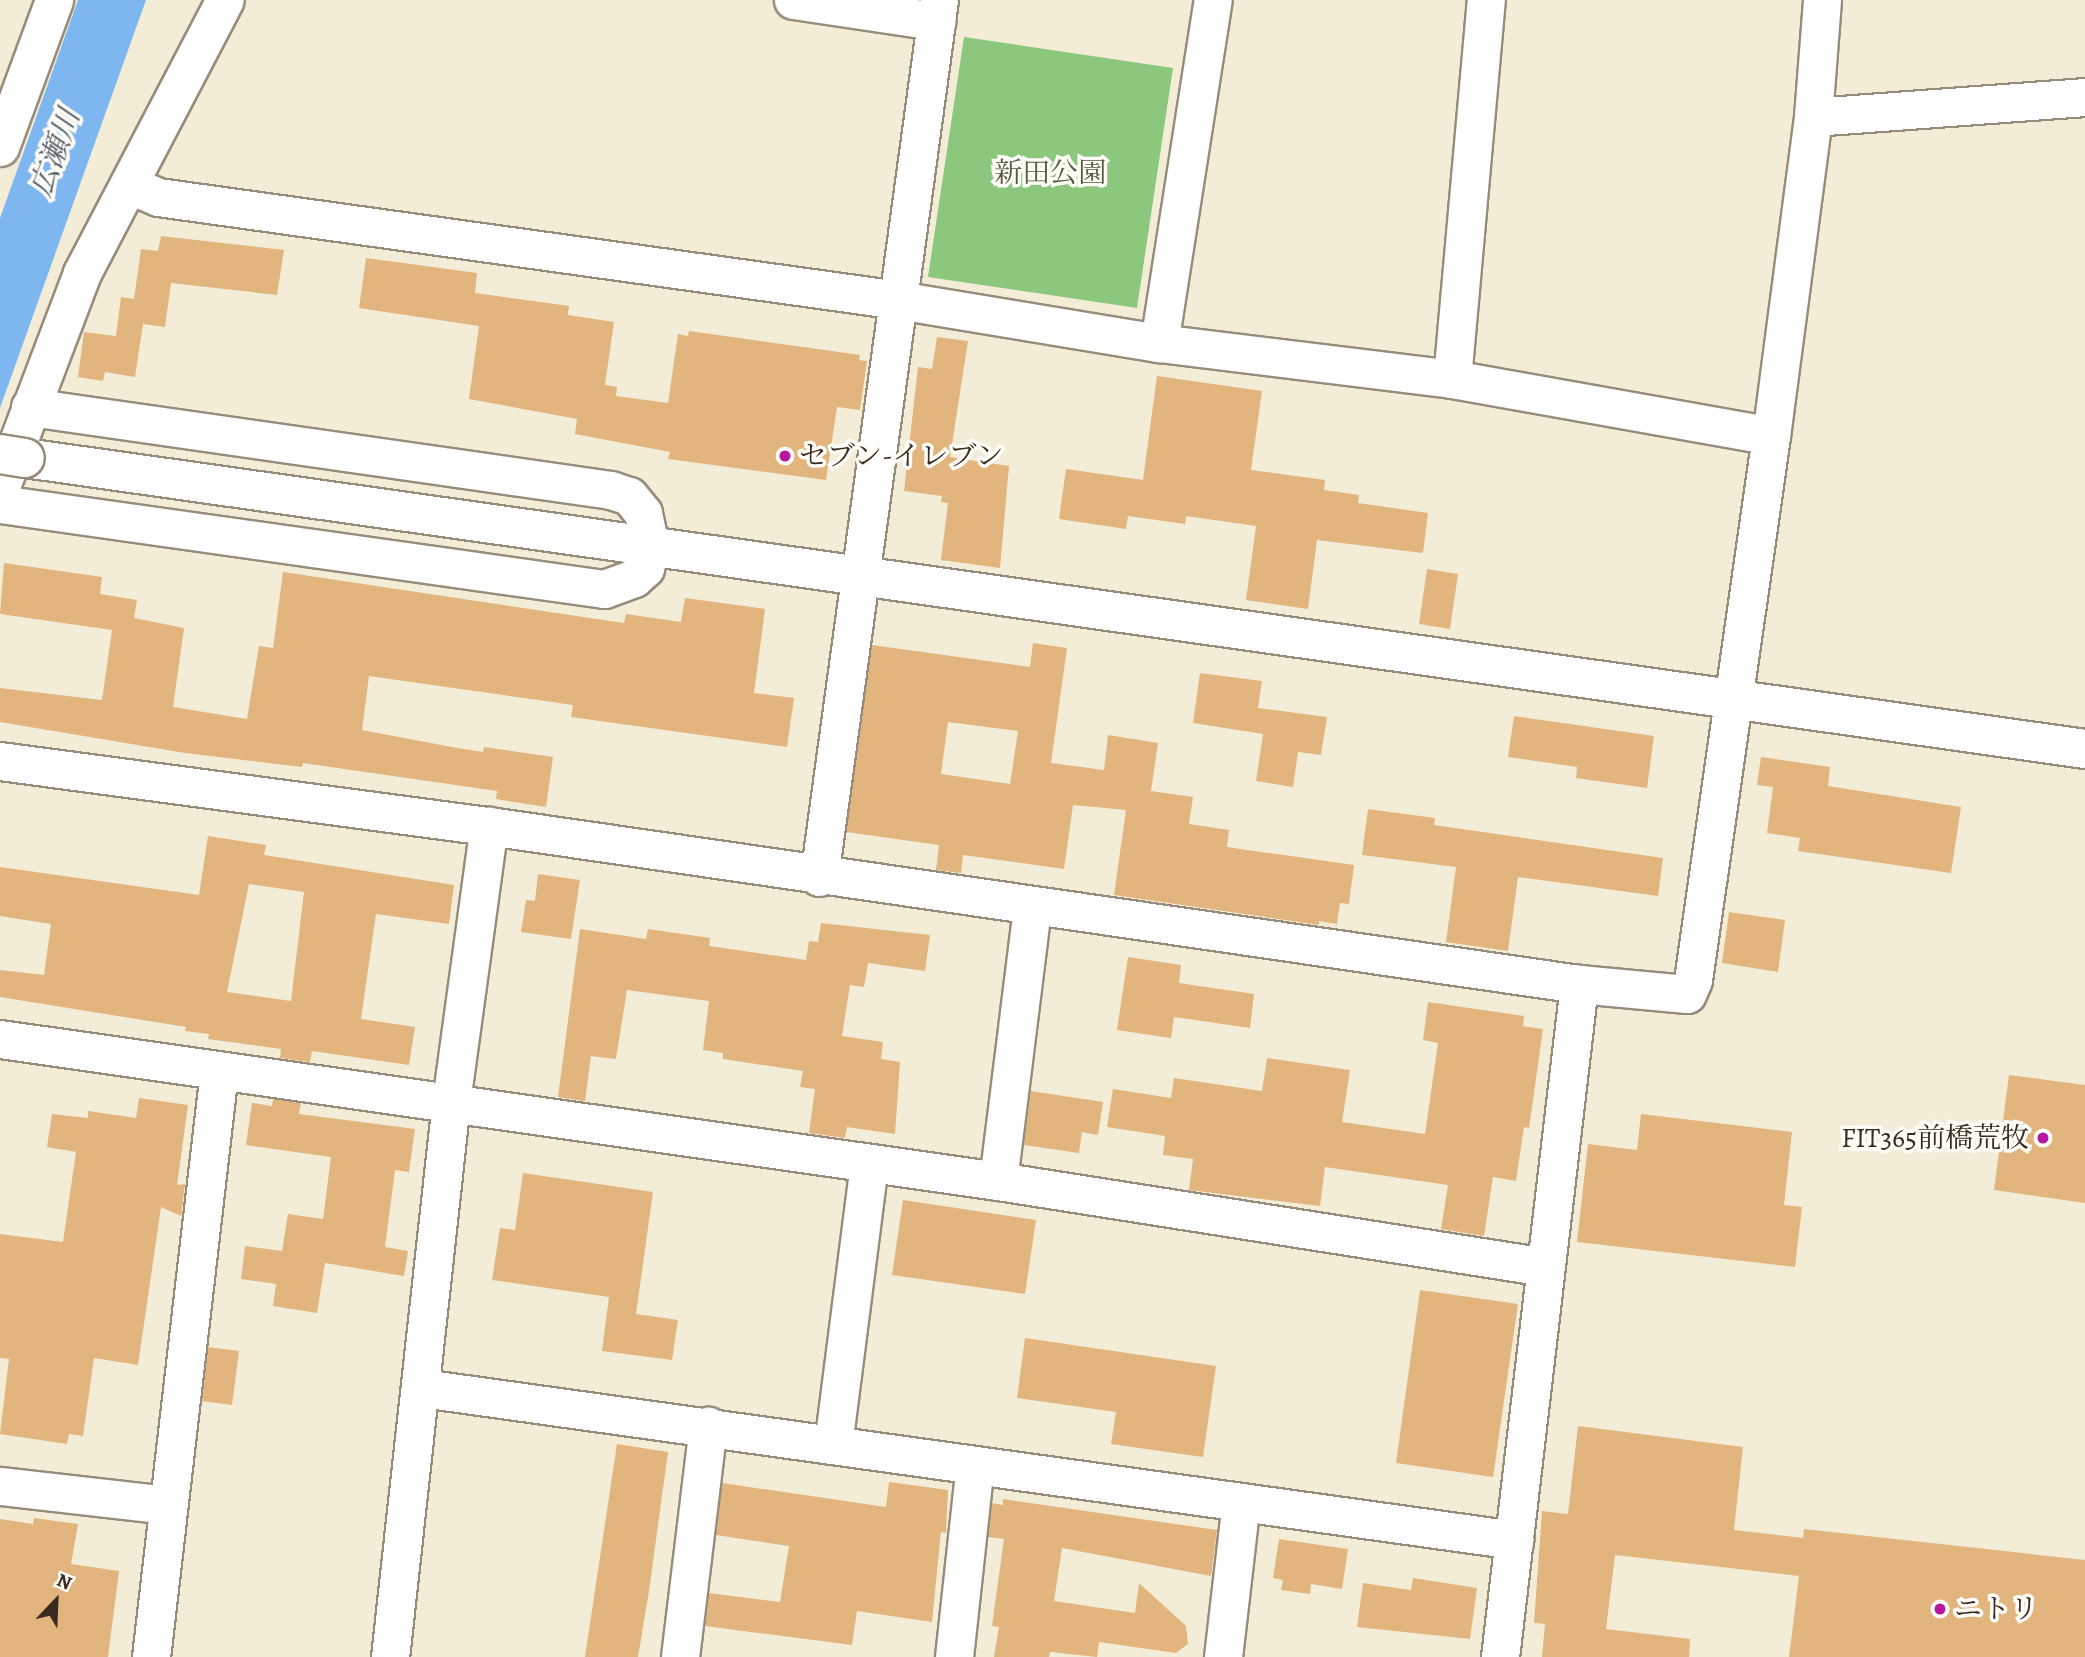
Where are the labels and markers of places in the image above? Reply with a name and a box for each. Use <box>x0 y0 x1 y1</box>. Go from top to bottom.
place label: セブン-イレブン <box>799 439 1006 473</box>
marker: セブン-イレブン <box>777 448 793 464</box>
place label: FIT365前橋荒牧 <box>1841 1121 2029 1155</box>
marker: FIT365前橋荒牧 <box>2035 1130 2051 1146</box>
place label: ニトリ <box>1954 1592 2038 1626</box>
marker: ニトリ <box>1932 1601 1948 1617</box>

